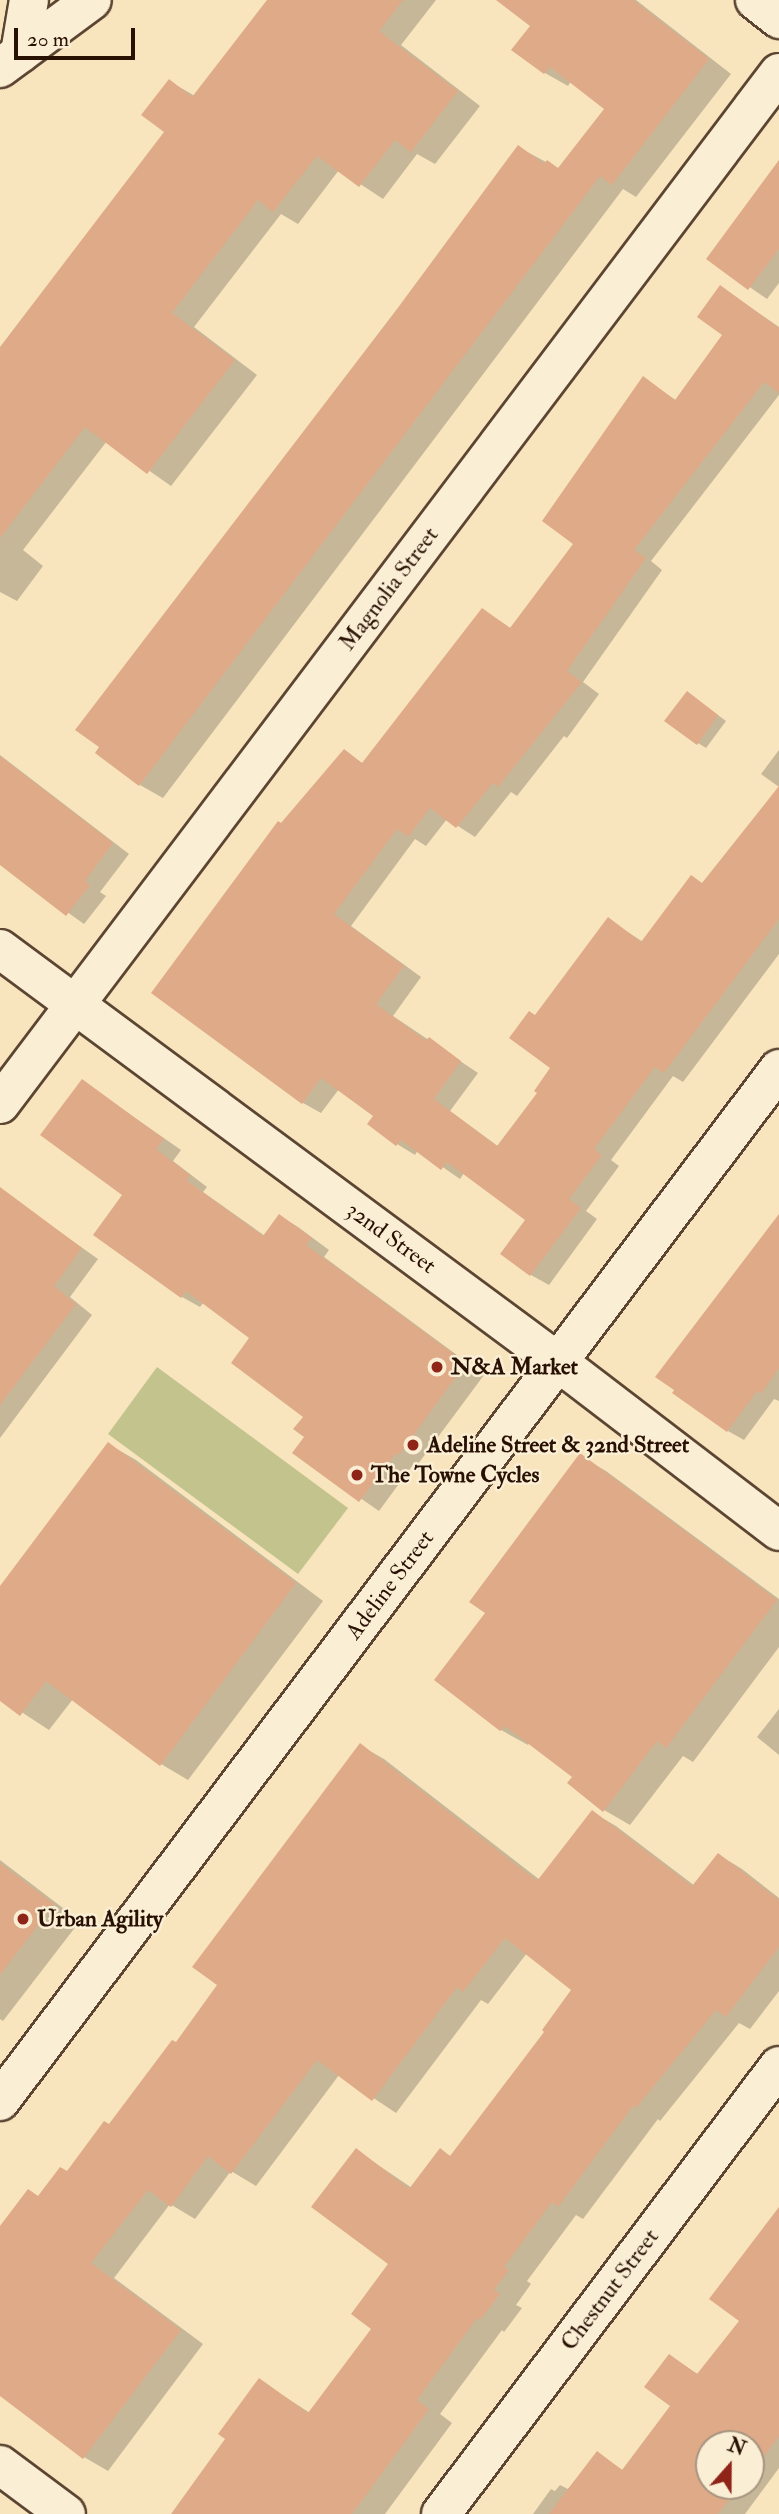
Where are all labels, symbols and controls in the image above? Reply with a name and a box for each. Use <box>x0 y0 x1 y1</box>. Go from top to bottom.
scale bar <box>18 14 138 58</box>
text: 20 m <box>27 26 69 53</box>
street label: Magnolia Street <box>334 522 444 656</box>
street label: 32nd Street <box>341 1196 441 1280</box>
place label: N&A Market <box>451 1353 578 1381</box>
marker: N&A Market <box>429 1359 445 1375</box>
place label: Adeline Street & 32nd Street <box>427 1431 689 1459</box>
marker: Adeline Street & 32nd Street <box>405 1437 421 1453</box>
place label: The Towne Cycles <box>371 1461 539 1489</box>
marker: The Towne Cycles <box>349 1467 365 1483</box>
street label: Adeline Street <box>340 1525 440 1645</box>
place label: Urban Agility <box>37 1905 163 1933</box>
marker: Urban Agility <box>15 1911 31 1927</box>
street label: Chestnut Street <box>555 2224 665 2356</box>
north arrow <box>695 2430 765 2500</box>
text: N <box>725 2433 749 2462</box>

